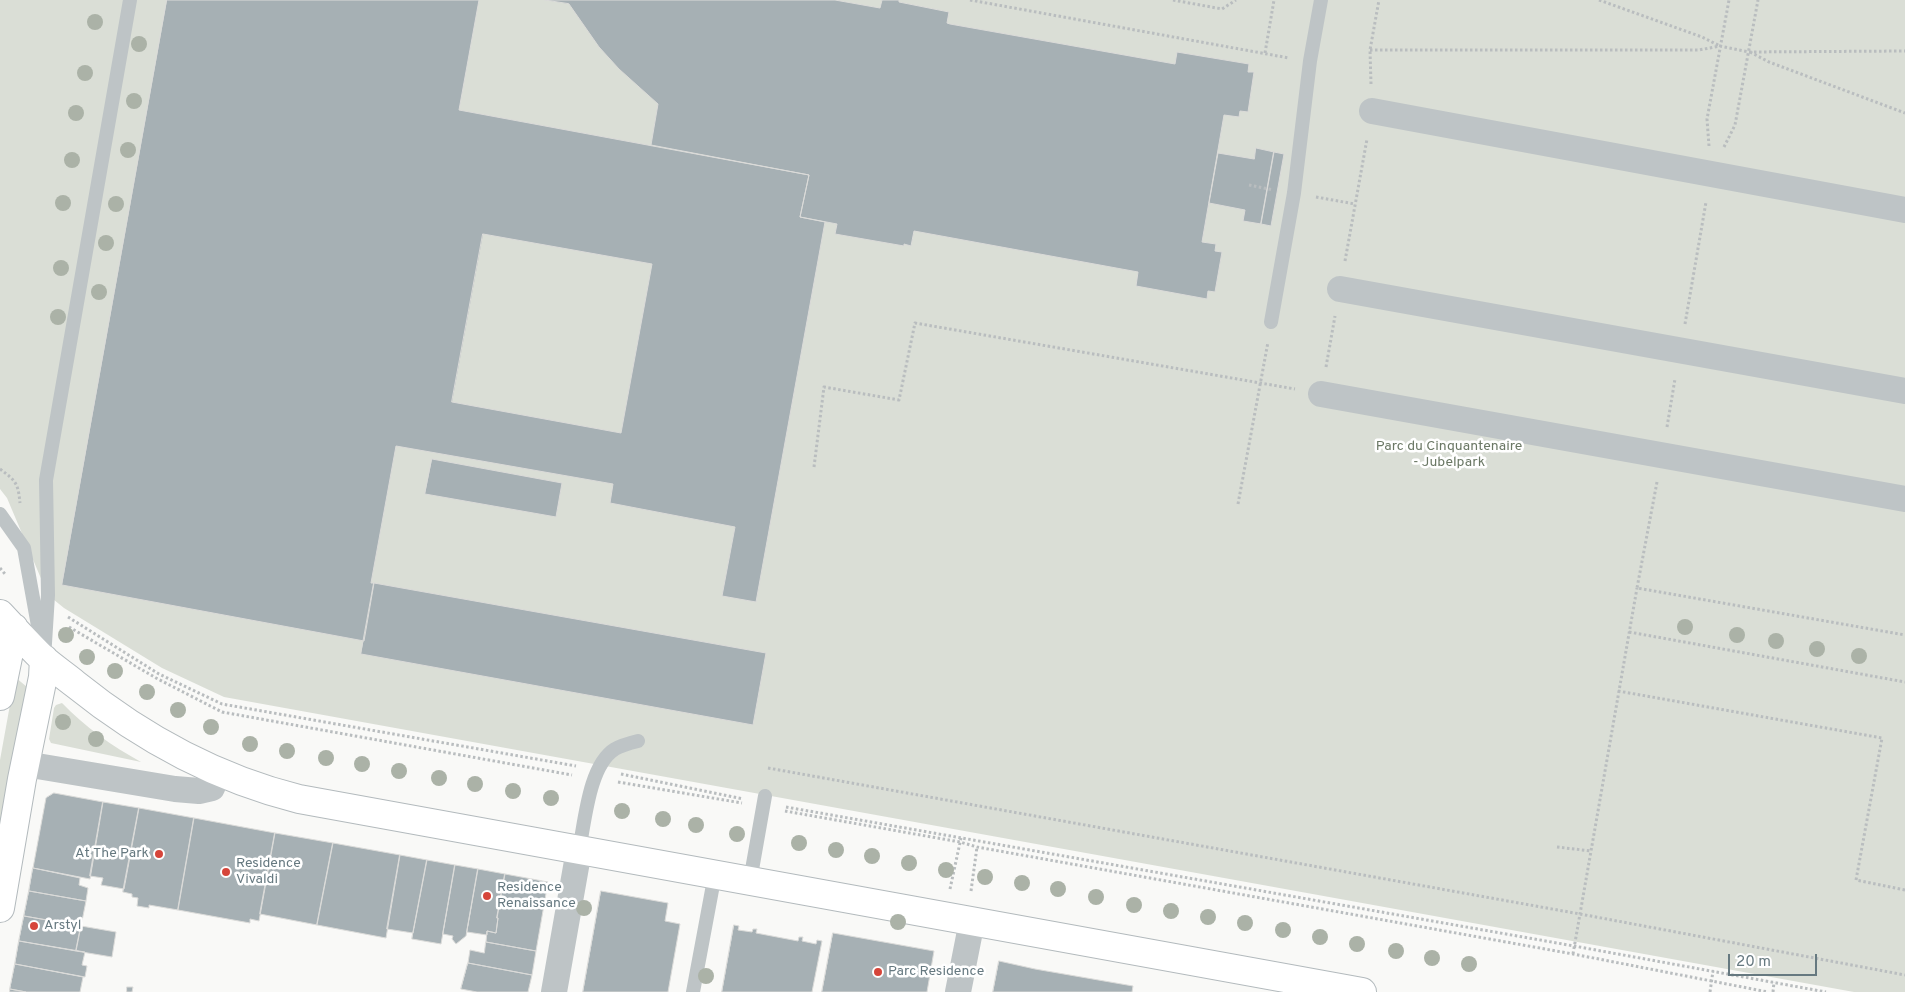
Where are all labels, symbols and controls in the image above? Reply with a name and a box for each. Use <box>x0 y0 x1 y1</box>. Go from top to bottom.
park label: Parc du Cinquantenaire - Jubelpark <box>1376 439 1522 472</box>
place label: At The Park <box>75 846 149 862</box>
marker: At The Park <box>153 848 165 860</box>
place label: Residence Vivaldi <box>236 856 301 889</box>
marker: Residence Vivaldi <box>220 866 232 878</box>
place label: Residence Renaissance <box>497 880 576 912</box>
marker: Residence Renaissance <box>481 890 493 902</box>
place label: Arstyl <box>44 918 81 934</box>
marker: Arstyl <box>28 920 40 932</box>
scale bar <box>1730 944 1819 976</box>
text: 20 m <box>1736 953 1771 972</box>
place label: Parc Residence <box>888 964 984 980</box>
marker: Parc Residence <box>872 966 884 978</box>

